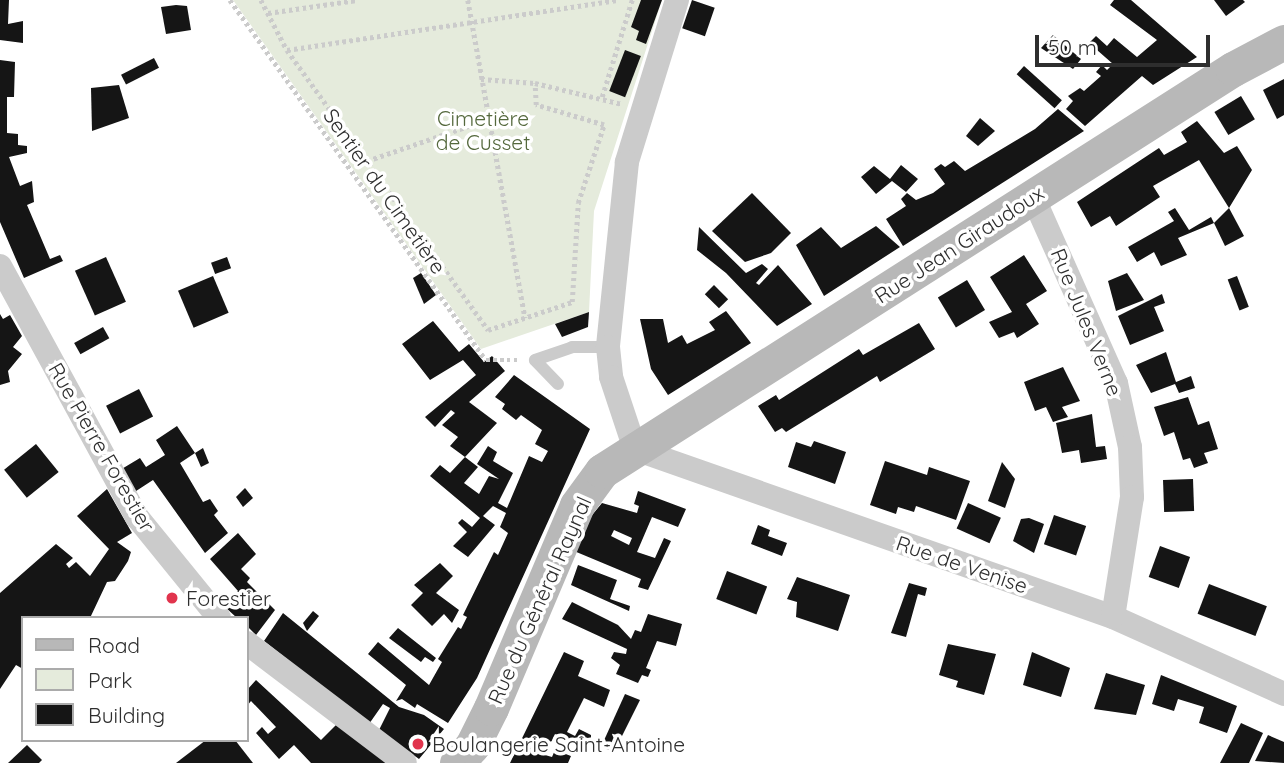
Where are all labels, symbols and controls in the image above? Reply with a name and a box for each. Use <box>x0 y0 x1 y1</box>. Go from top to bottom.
scale bar <box>1039 21 1214 65</box>
text: 50 m <box>1048 34 1097 60</box>
street label: Sentier du Cimetière <box>318 103 452 279</box>
park label: Cimetière de Cusset <box>436 105 530 155</box>
street label: Rue Jean Giraudoux <box>870 180 1048 308</box>
street label: Rue Jules Verne <box>1046 245 1128 399</box>
street label: Rue Pierre Forestier <box>43 358 161 536</box>
street label: Rue du Général Raynal <box>482 492 596 708</box>
street label: Rue de Venise <box>893 530 1031 598</box>
place label: Forestier <box>186 585 271 611</box>
marker: Forestier <box>164 590 180 606</box>
legend <box>21 616 248 742</box>
text: Road <box>88 632 140 658</box>
text: Park <box>88 667 132 693</box>
text: Building <box>88 702 165 728</box>
place label: Boulangerie Saint-Antoine <box>432 731 685 757</box>
marker: Boulangerie Saint-Antoine <box>410 736 426 752</box>

